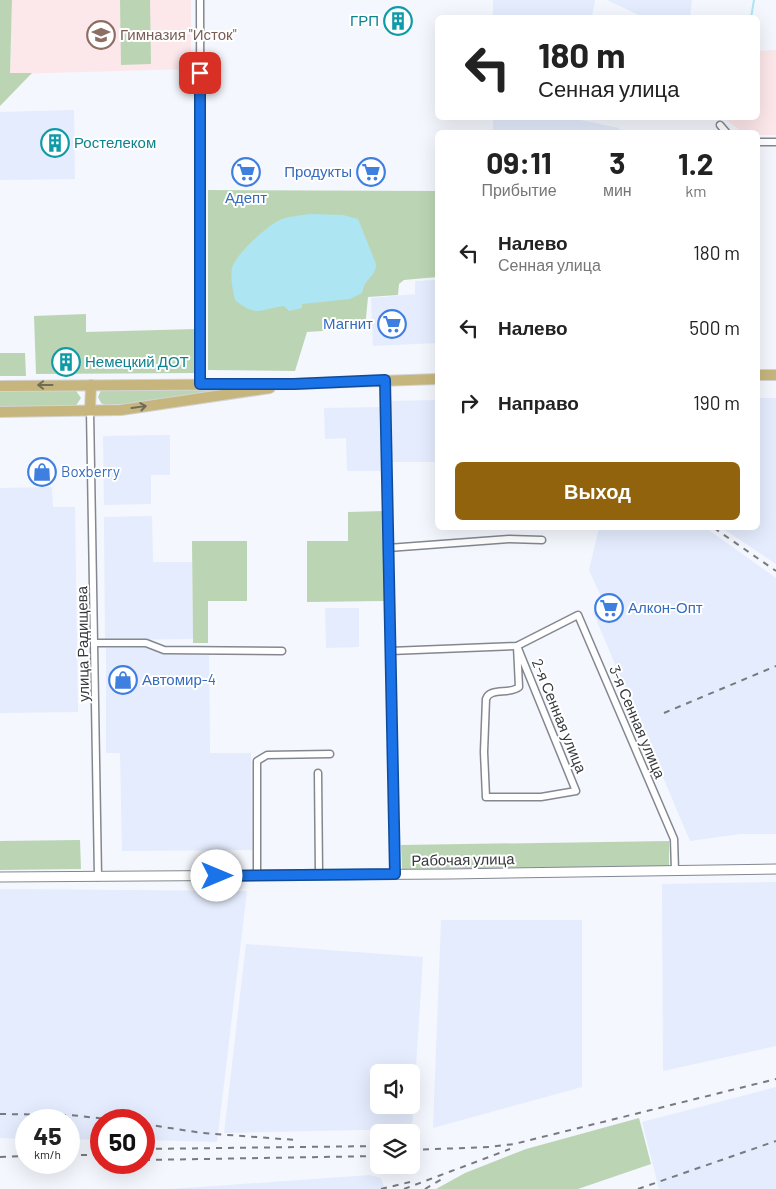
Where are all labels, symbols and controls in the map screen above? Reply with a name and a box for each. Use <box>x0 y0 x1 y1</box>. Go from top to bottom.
building icon: ГРП <box>383 6 413 36</box>
place label: ГРП <box>350 11 379 29</box>
school or university icon: Гимназия "Исток" <box>86 20 116 50</box>
place label: Гимназия "Исток" <box>120 25 237 43</box>
text: 180 m <box>538 33 626 75</box>
icon: left <box>455 35 520 100</box>
pin <box>179 52 221 94</box>
icon: arrive <box>186 59 214 87</box>
text: Сенная улица <box>538 75 679 101</box>
building icon: Ростелеком <box>40 128 70 158</box>
place label: Ростелеком <box>74 133 156 151</box>
text: 09:11 <box>486 144 552 180</box>
text: 3 <box>609 144 625 180</box>
text: 1.2 <box>678 145 714 181</box>
supermarket icon: Адепт <box>231 157 261 187</box>
supermarket icon: Продукты <box>356 157 386 187</box>
place label: Продукты <box>284 162 352 180</box>
text: Прибытие <box>481 180 557 199</box>
text: мин <box>603 180 632 199</box>
text: km <box>685 181 706 200</box>
place label: Адепт <box>225 188 267 206</box>
text: Налево <box>498 231 568 254</box>
icon: left <box>455 239 483 267</box>
text: 180 m <box>693 241 740 264</box>
text: Сенная улица <box>498 255 601 274</box>
supermarket icon: Магнит <box>377 309 407 339</box>
place label: Магнит <box>323 314 373 332</box>
icon: left <box>455 314 483 342</box>
text: Налево <box>498 316 568 339</box>
text: 500 m <box>689 316 740 339</box>
building icon: Немецкий ДОТ <box>51 347 81 377</box>
place label: Немецкий ДОТ <box>85 352 189 370</box>
one-way arrow <box>38 380 54 390</box>
icon: right <box>455 389 483 417</box>
text: Направо <box>498 391 579 414</box>
text: 190 m <box>693 391 740 414</box>
one-way arrow <box>131 402 147 412</box>
shop icon: Boxberry <box>27 457 57 487</box>
place label: Boxberry <box>61 462 120 480</box>
button: Выход <box>455 462 740 520</box>
street label: улица Радищева <box>72 585 92 702</box>
supermarket icon: Алкон-Опт <box>594 593 624 623</box>
place label: Алкон-Опт <box>628 598 703 616</box>
street label: 2-я Сенная улица <box>529 656 591 776</box>
street label: 3-я Сенная улица <box>606 662 670 782</box>
shop icon: Автомир-4 <box>108 665 138 695</box>
place label: Автомир-4 <box>142 670 216 688</box>
position arrow <box>190 849 242 901</box>
street label: Рабочая улица <box>411 849 515 869</box>
map controls <box>370 1064 420 1174</box>
button: sound <box>370 1064 420 1114</box>
speed limit sign: 50 <box>90 1109 155 1174</box>
text: 45 <box>33 1120 62 1150</box>
button: layers <box>370 1124 420 1174</box>
text: km/h <box>34 1147 61 1161</box>

